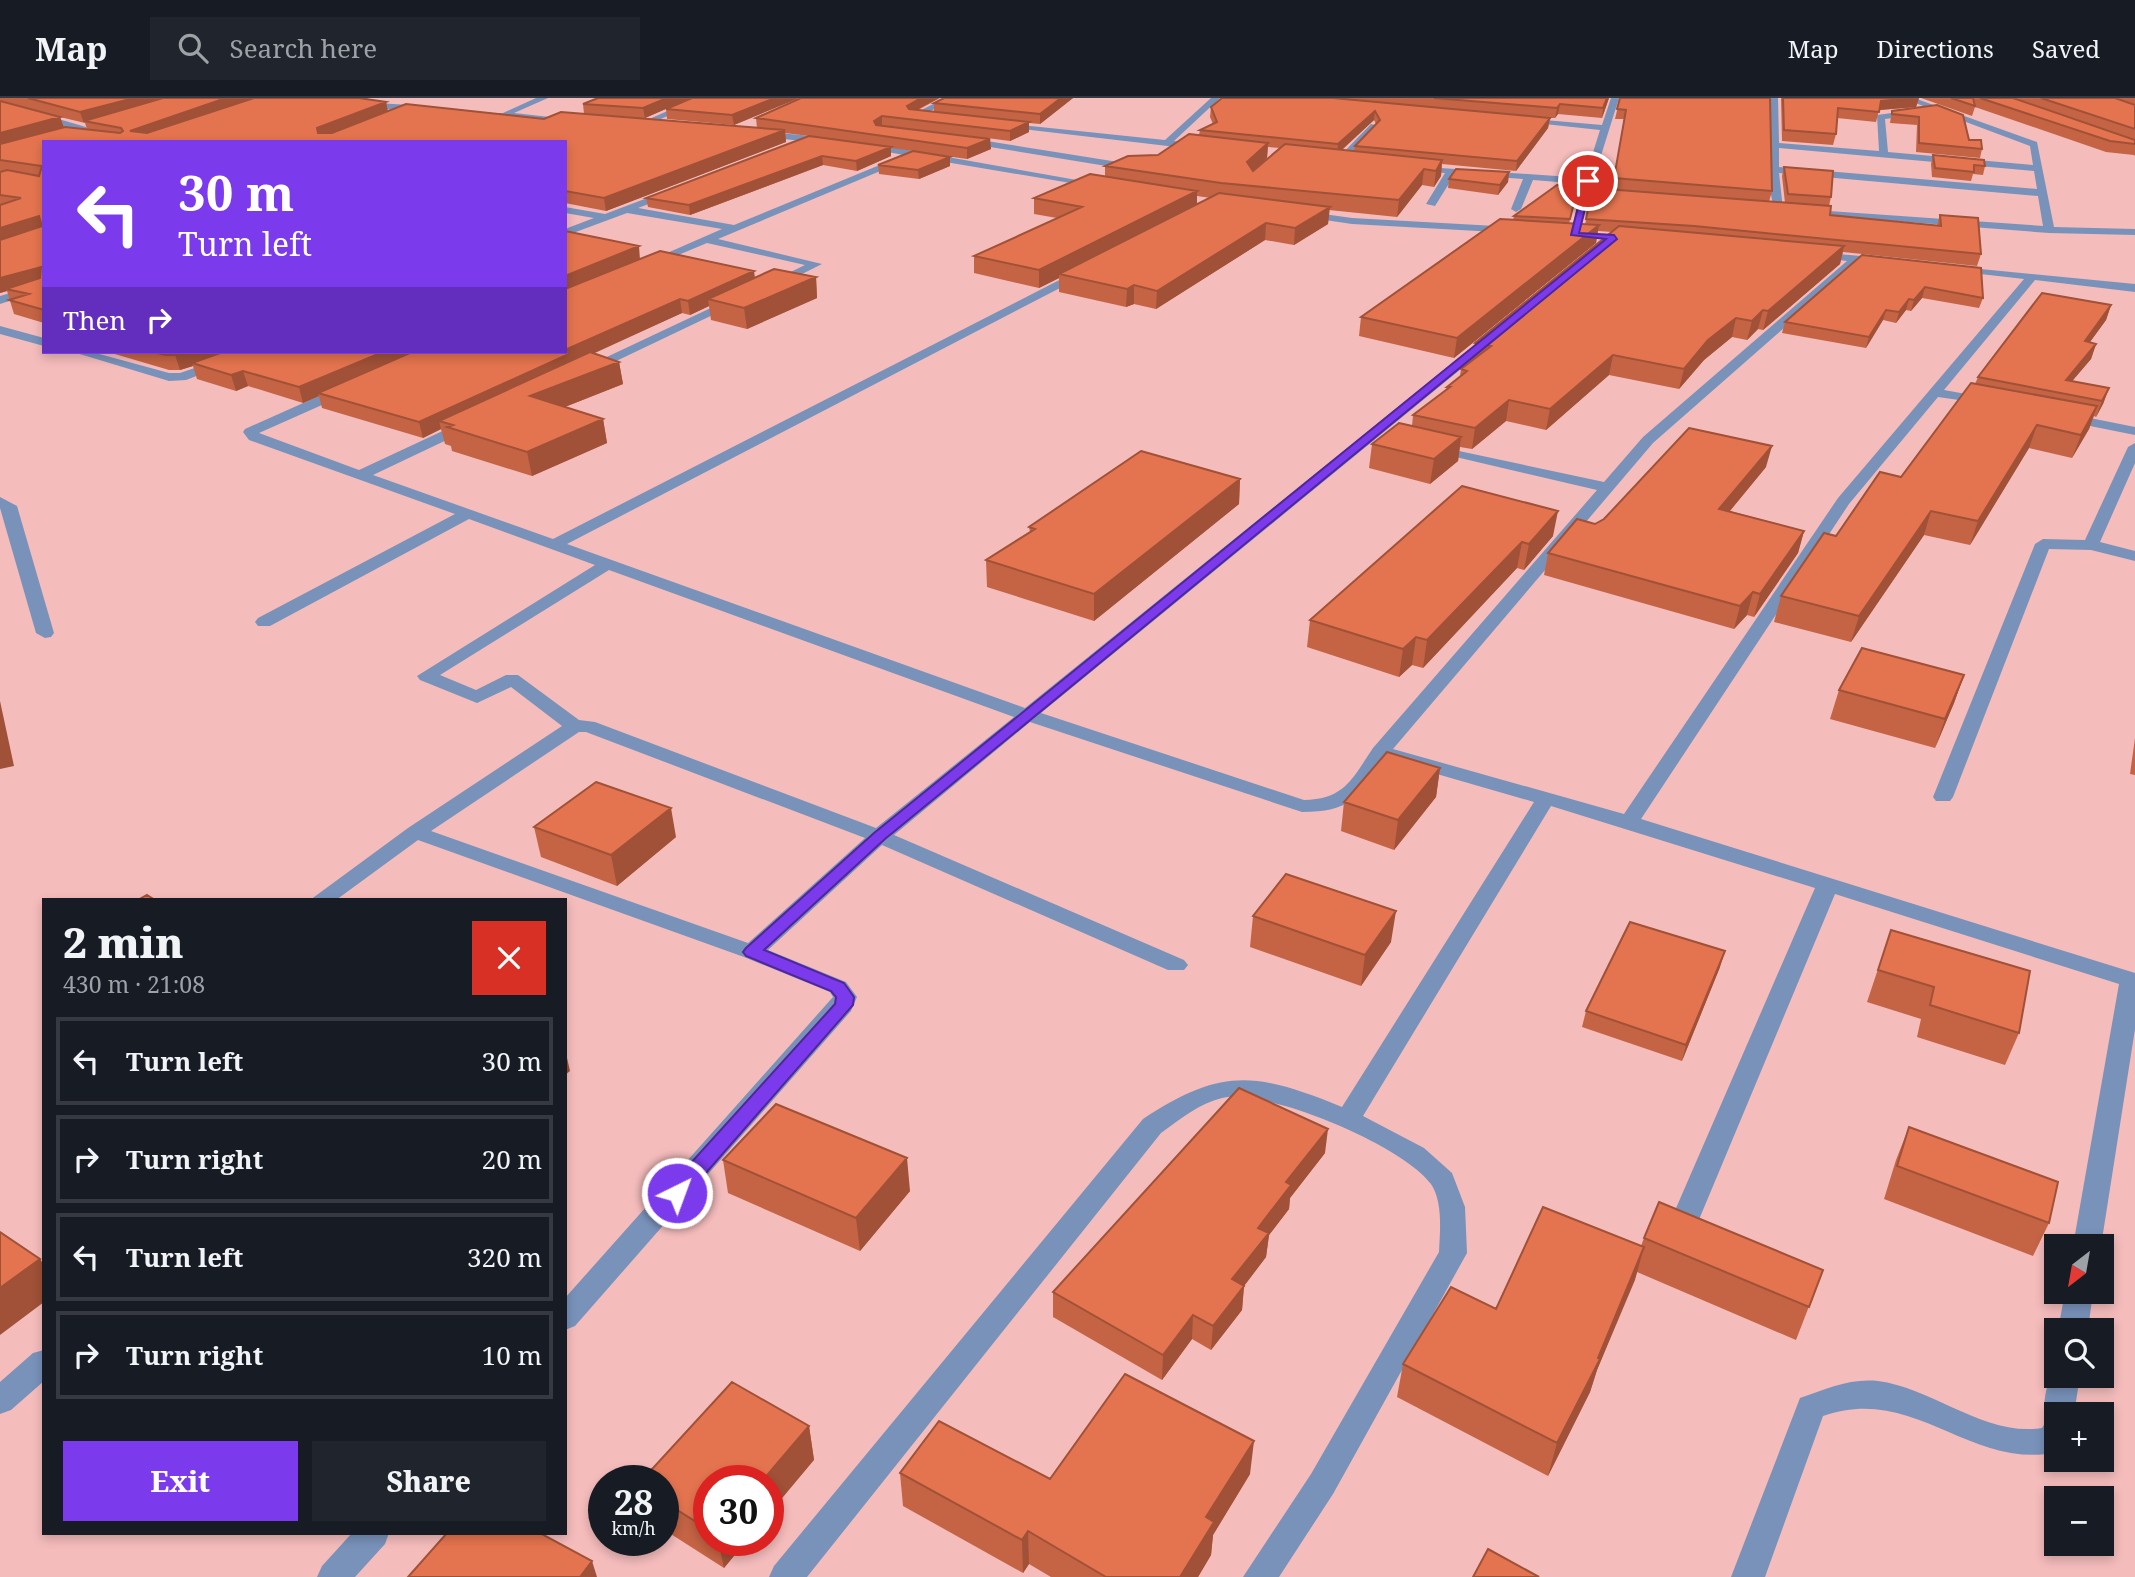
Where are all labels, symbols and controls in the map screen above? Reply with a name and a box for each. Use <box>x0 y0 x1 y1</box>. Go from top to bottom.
search box <box>150 17 640 80</box>
text: Map <box>35 26 108 71</box>
icon: search <box>174 29 212 67</box>
text: Search here <box>230 30 377 66</box>
text: Map <box>1788 32 1839 65</box>
text: Directions <box>1877 32 1994 65</box>
text: Saved <box>2032 32 2100 65</box>
pin <box>1558 151 1618 211</box>
text: 30 m <box>178 159 294 225</box>
icon: arrive <box>1569 162 1607 200</box>
icon: left <box>63 168 154 259</box>
text: Turn left <box>178 222 312 265</box>
icon: right <box>140 301 178 339</box>
text: Then <box>63 302 126 338</box>
text: 2 min <box>63 913 184 970</box>
button: close <box>472 921 546 995</box>
text: 430 m · 21:08 <box>63 968 205 1000</box>
icon: left <box>67 1042 105 1080</box>
text: Turn left <box>126 1043 243 1079</box>
text: 30 m <box>482 1043 542 1079</box>
icon: right <box>67 1140 105 1178</box>
text: Turn right <box>126 1141 263 1177</box>
text: 20 m <box>482 1141 542 1177</box>
position arrow <box>640 1156 714 1230</box>
north arrow <box>2044 1234 2114 1304</box>
map controls <box>2044 1234 2114 1556</box>
icon: left <box>67 1238 105 1276</box>
text: Turn left <box>126 1239 243 1275</box>
text: 320 m <box>467 1239 542 1275</box>
button: search <box>2044 1318 2114 1388</box>
icon: right <box>67 1336 105 1374</box>
text: Turn right <box>126 1337 263 1373</box>
text: 10 m <box>482 1337 542 1373</box>
button: + <box>2044 1402 2114 1472</box>
button: Exit <box>63 1441 298 1521</box>
button: Share <box>312 1441 546 1521</box>
speed limit sign: 30 <box>693 1465 784 1556</box>
text: 28 <box>614 1478 653 1525</box>
button: − <box>2044 1486 2114 1556</box>
text: km/h <box>611 1516 656 1540</box>

